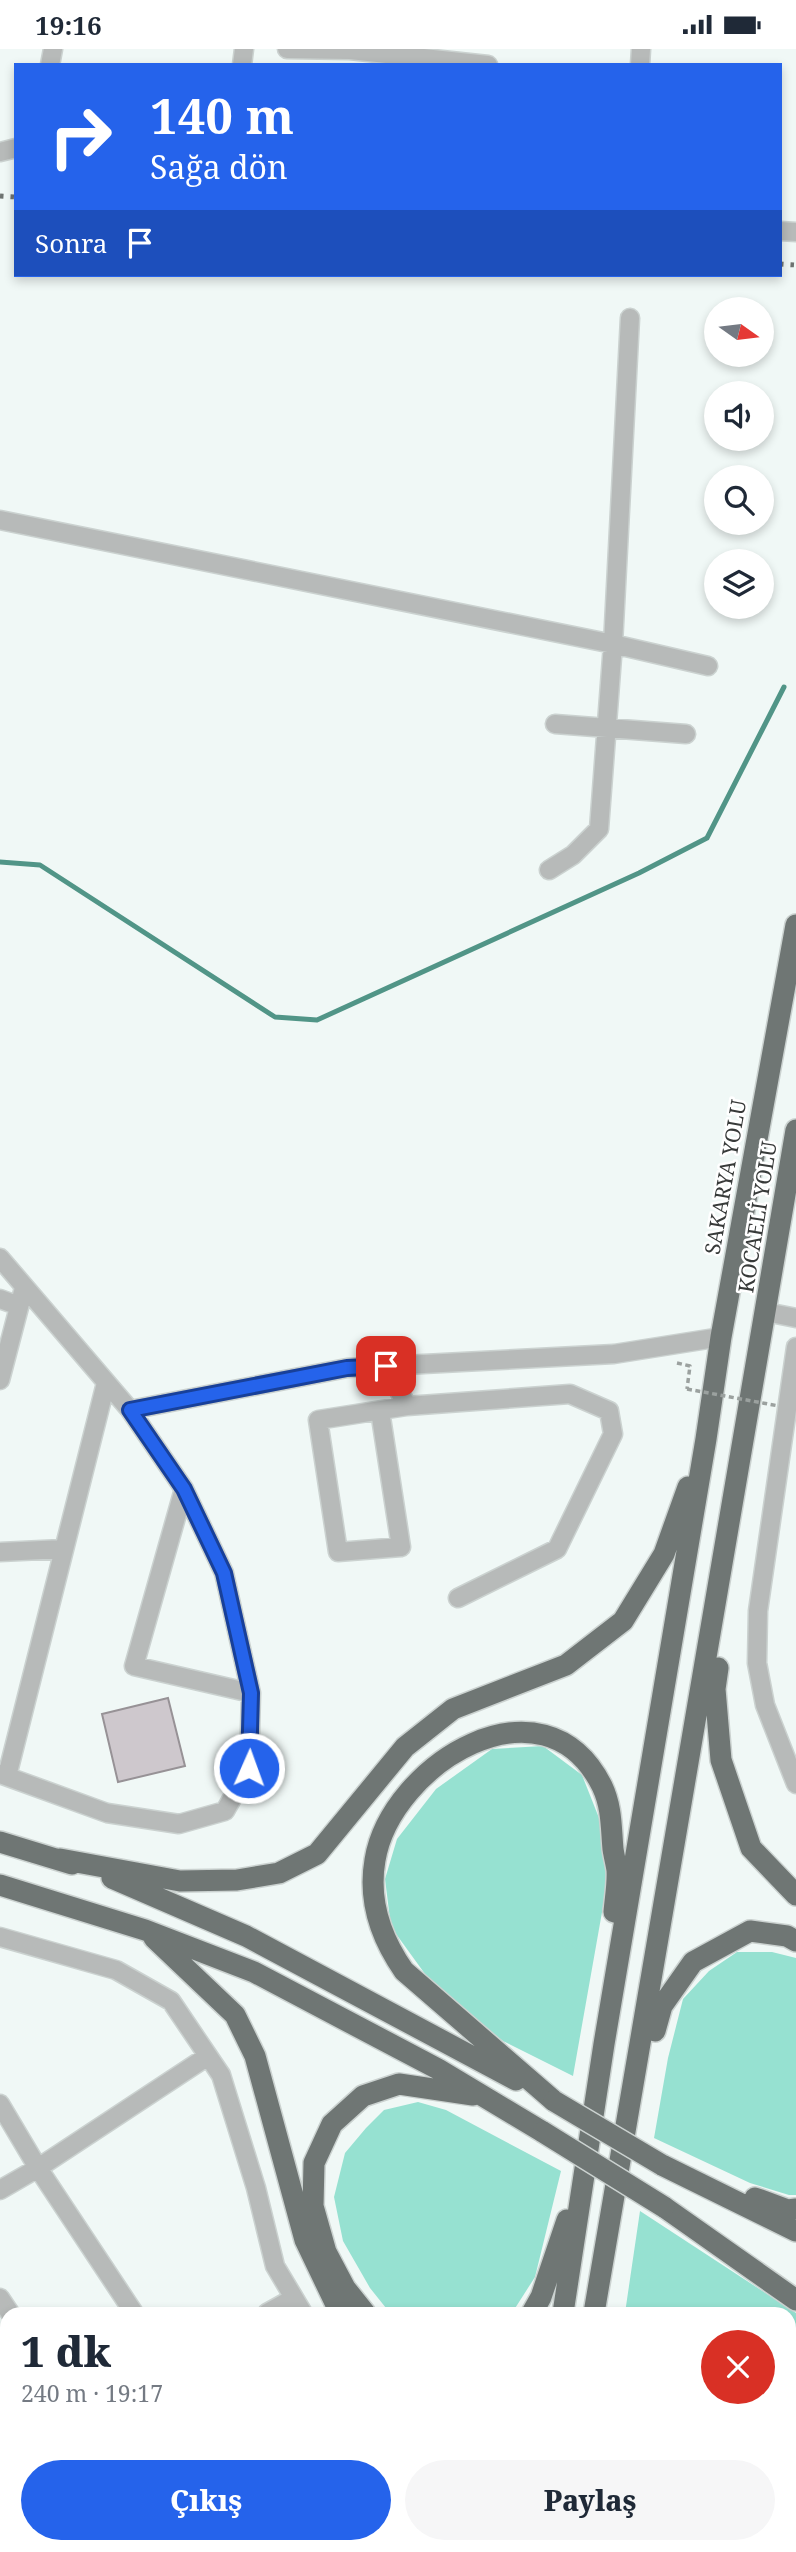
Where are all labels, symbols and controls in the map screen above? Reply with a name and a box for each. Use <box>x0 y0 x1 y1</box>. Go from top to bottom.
text: 19:16 <box>35 7 102 43</box>
text: 140 m <box>150 82 294 148</box>
icon: right <box>35 91 126 182</box>
text: Sağa dön <box>150 145 288 188</box>
icon: arrive <box>121 224 159 262</box>
text: Sonra <box>35 225 107 261</box>
north arrow <box>704 297 774 367</box>
map controls <box>704 297 774 619</box>
button: sound <box>704 381 774 451</box>
button: search <box>704 465 774 535</box>
button: layers <box>704 549 774 619</box>
street label: SAKARYA YOLU <box>698 1097 752 1257</box>
street label: KOCAELİ YOLU <box>731 1139 783 1295</box>
pin <box>356 1336 416 1396</box>
icon: arrive <box>367 1347 405 1385</box>
position arrow <box>212 1731 286 1805</box>
text: 1 dk <box>21 2322 111 2379</box>
button: close <box>701 2330 775 2404</box>
text: 240 m · 19:17 <box>21 2377 163 2409</box>
button: Çıkış <box>21 2460 391 2540</box>
button: Paylaş <box>405 2460 775 2540</box>

